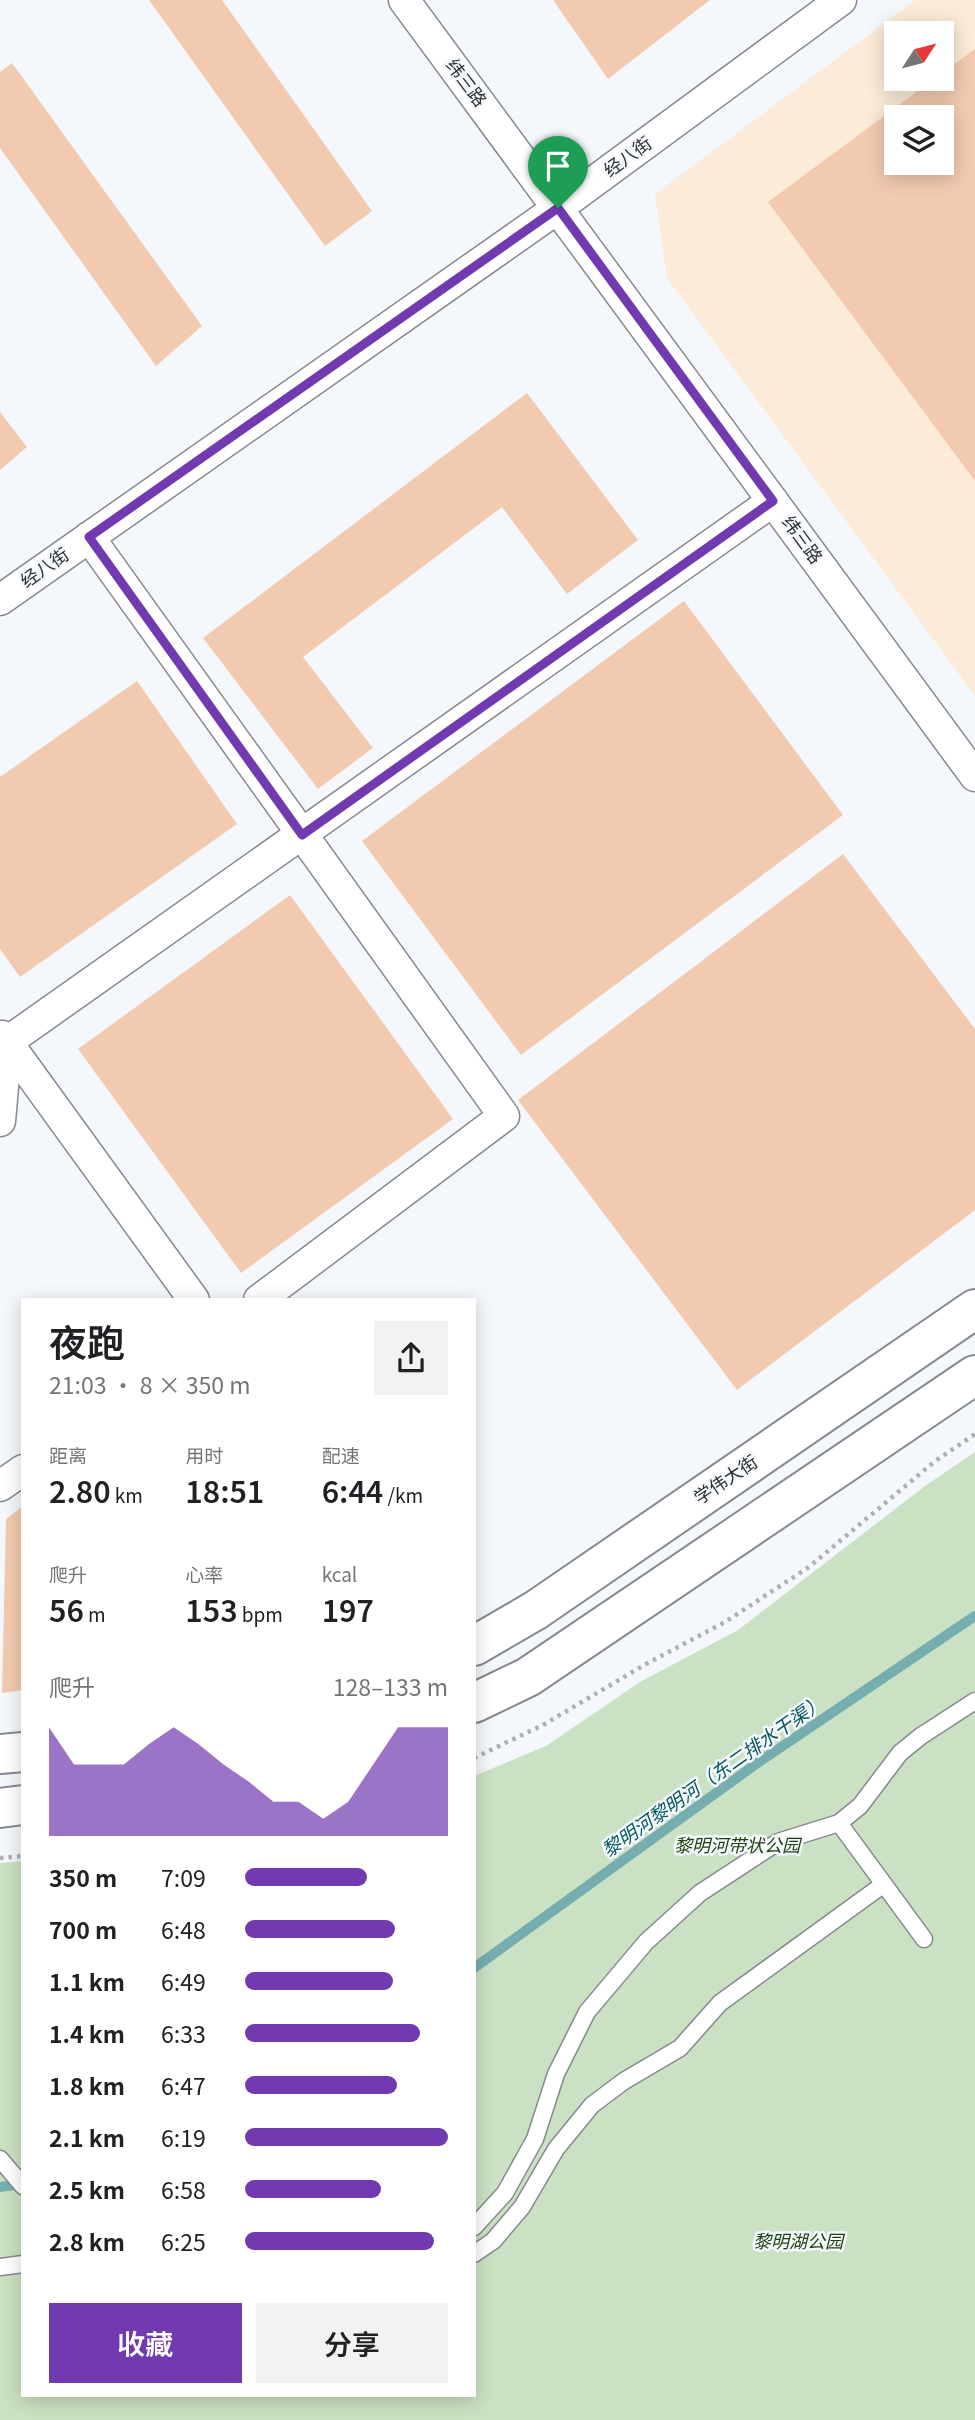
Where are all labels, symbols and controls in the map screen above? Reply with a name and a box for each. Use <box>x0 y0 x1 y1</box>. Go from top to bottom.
north arrow <box>884 21 954 91</box>
map controls <box>884 21 954 175</box>
street label: 纬三路 <box>441 52 494 111</box>
button: layers <box>884 105 954 175</box>
street label: 经八街 <box>597 129 656 182</box>
pin <box>528 136 588 208</box>
icon: arrive <box>539 147 577 185</box>
street label: 纬三路 <box>777 509 830 568</box>
street label: 经八街 <box>14 540 73 592</box>
text: 夜跑 <box>49 1313 125 1368</box>
button: share <box>374 1321 448 1395</box>
text: 21:03 · 8 × 350 m <box>49 1367 251 1401</box>
text: 距离 <box>49 1441 87 1468</box>
text: 用时 <box>185 1441 223 1468</box>
text: 配速 <box>322 1441 360 1468</box>
street label: 学伟大街 <box>688 1447 762 1509</box>
text: 2.80 <box>49 1468 111 1512</box>
text: 18:51 <box>185 1468 264 1512</box>
text: 6:44 <box>322 1468 383 1512</box>
text: km <box>111 1481 143 1508</box>
text: /km <box>383 1481 423 1508</box>
text: 爬升 <box>49 1560 87 1587</box>
text: 心率 <box>185 1560 223 1587</box>
text: kcal <box>322 1560 357 1587</box>
text: 56 <box>49 1587 84 1631</box>
text: 153 <box>185 1587 238 1631</box>
text: 197 <box>322 1587 374 1631</box>
text: m <box>84 1600 106 1627</box>
text: bpm <box>238 1600 283 1627</box>
text: 爬升 <box>49 1669 95 1703</box>
text: 128–133 m <box>333 1669 448 1703</box>
water label: 黎明河黎明河（东二排水干渠） <box>595 1687 829 1862</box>
park label: 黎明河带状公园 <box>674 1831 803 1857</box>
text: 350 m <box>49 1860 117 1894</box>
text: 7:09 <box>161 1860 206 1894</box>
text: 700 m <box>49 1912 117 1946</box>
text: 6:48 <box>161 1912 206 1946</box>
text: 1.1 km <box>49 1964 125 1998</box>
text: 6:49 <box>161 1964 206 1998</box>
text: 1.4 km <box>49 2016 125 2050</box>
text: 6:33 <box>161 2016 206 2050</box>
text: 1.8 km <box>49 2068 125 2102</box>
text: 6:47 <box>161 2068 206 2102</box>
text: 2.1 km <box>49 2120 125 2154</box>
text: 6:19 <box>161 2120 206 2154</box>
text: 2.5 km <box>49 2172 125 2206</box>
text: 6:58 <box>161 2172 206 2206</box>
text: 2.8 km <box>49 2224 125 2258</box>
text: 6:25 <box>161 2224 206 2258</box>
park label: 黎明湖公园 <box>753 2227 846 2253</box>
button: 收藏 <box>49 2303 242 2383</box>
button: 分享 <box>256 2303 448 2383</box>

